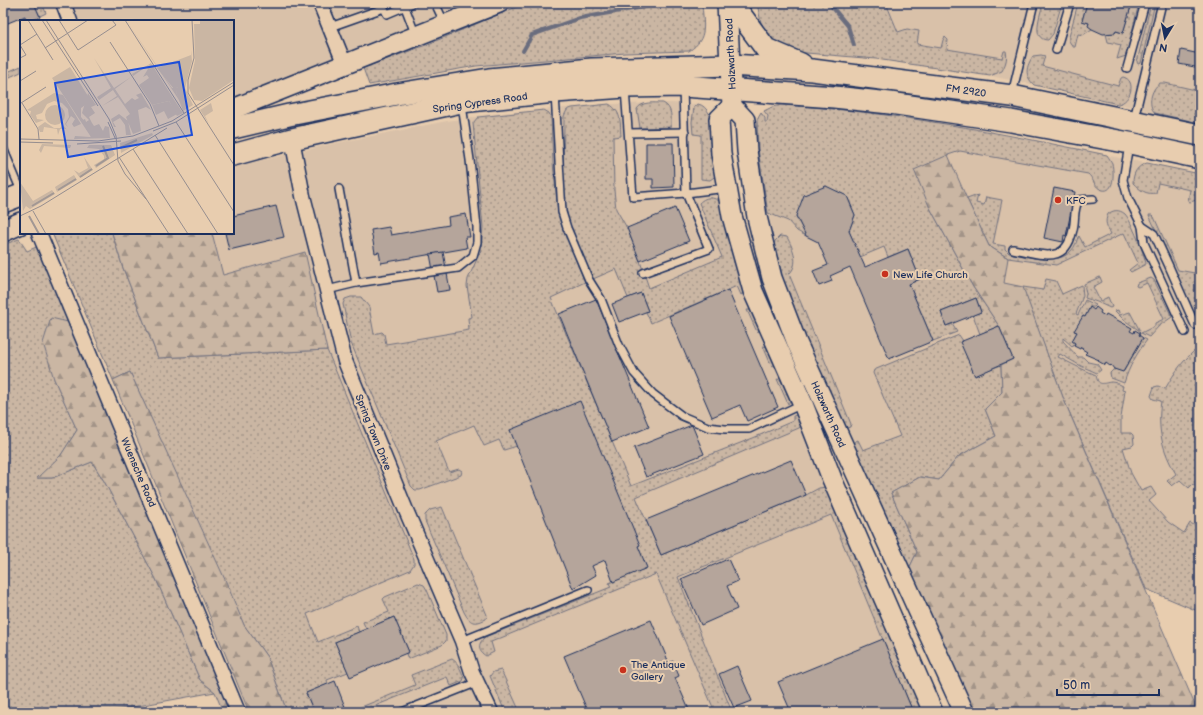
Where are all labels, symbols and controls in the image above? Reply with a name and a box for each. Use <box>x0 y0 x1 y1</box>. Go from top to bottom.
street label: Holzwarth Road <box>723 18 739 90</box>
north arrow <box>1145 18 1185 58</box>
inset map <box>20 20 234 234</box>
text: N <box>1158 40 1169 54</box>
street label: FM 2920 <box>945 82 987 100</box>
street label: Spring Cypress Road <box>432 90 529 116</box>
marker: KFC <box>1053 195 1063 205</box>
place label: KFC <box>1066 195 1086 207</box>
marker: New Life Church <box>880 269 890 279</box>
place label: New Life Church <box>893 269 968 281</box>
street label: Holzwarth Road <box>808 379 848 450</box>
street label: Spring Town Drive <box>352 393 394 472</box>
street label: Wuensche Road <box>118 436 158 509</box>
place label: The Antique Gallery <box>631 659 685 683</box>
marker: The Antique Gallery <box>618 665 628 675</box>
scale bar <box>1057 671 1159 697</box>
text: 50 m <box>1063 678 1090 693</box>

